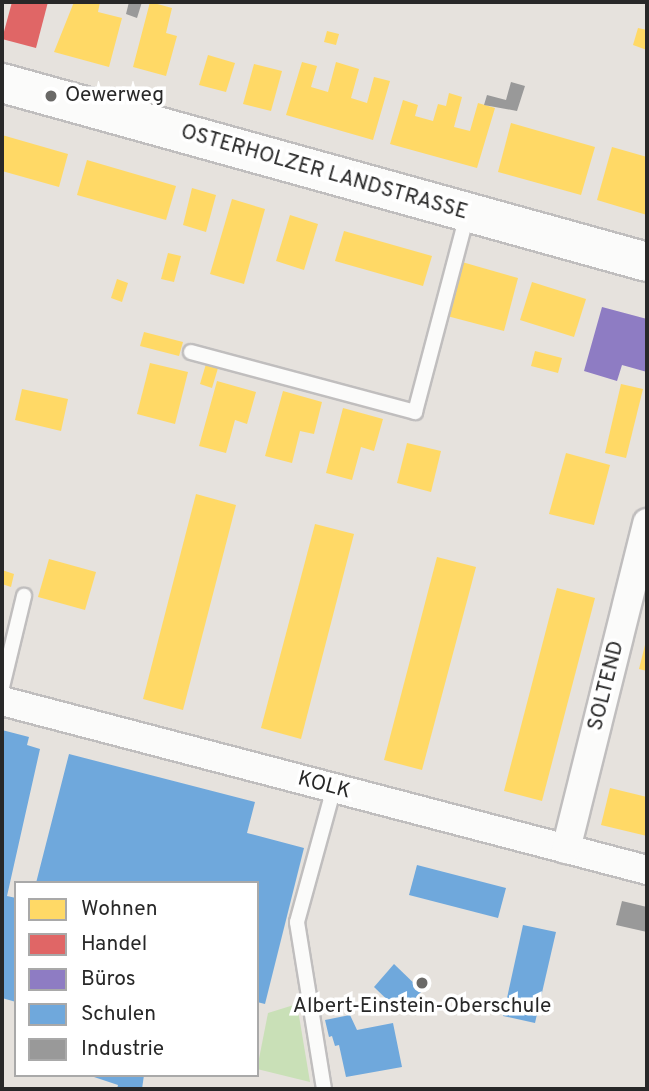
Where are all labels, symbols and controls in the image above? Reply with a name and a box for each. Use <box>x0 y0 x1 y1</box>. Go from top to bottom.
place label: Oewerweg <box>65 83 164 109</box>
marker: Oewerweg <box>43 88 59 104</box>
street label: OSTERHOLZER LANDSTRASSE <box>178 120 470 226</box>
street label: SOLTEND <box>584 639 630 733</box>
street label: KOLK <box>295 767 353 805</box>
legend <box>14 881 259 1077</box>
text: Wohnen <box>81 896 158 923</box>
text: Handel <box>81 931 147 958</box>
text: Büros <box>81 966 136 993</box>
marker: Albert-Einstein-Oberschule <box>414 975 430 991</box>
place label: Albert-Einstein-Oberschule <box>293 994 551 1020</box>
text: Schulen <box>81 1001 156 1028</box>
text: Industrie <box>81 1036 164 1063</box>

